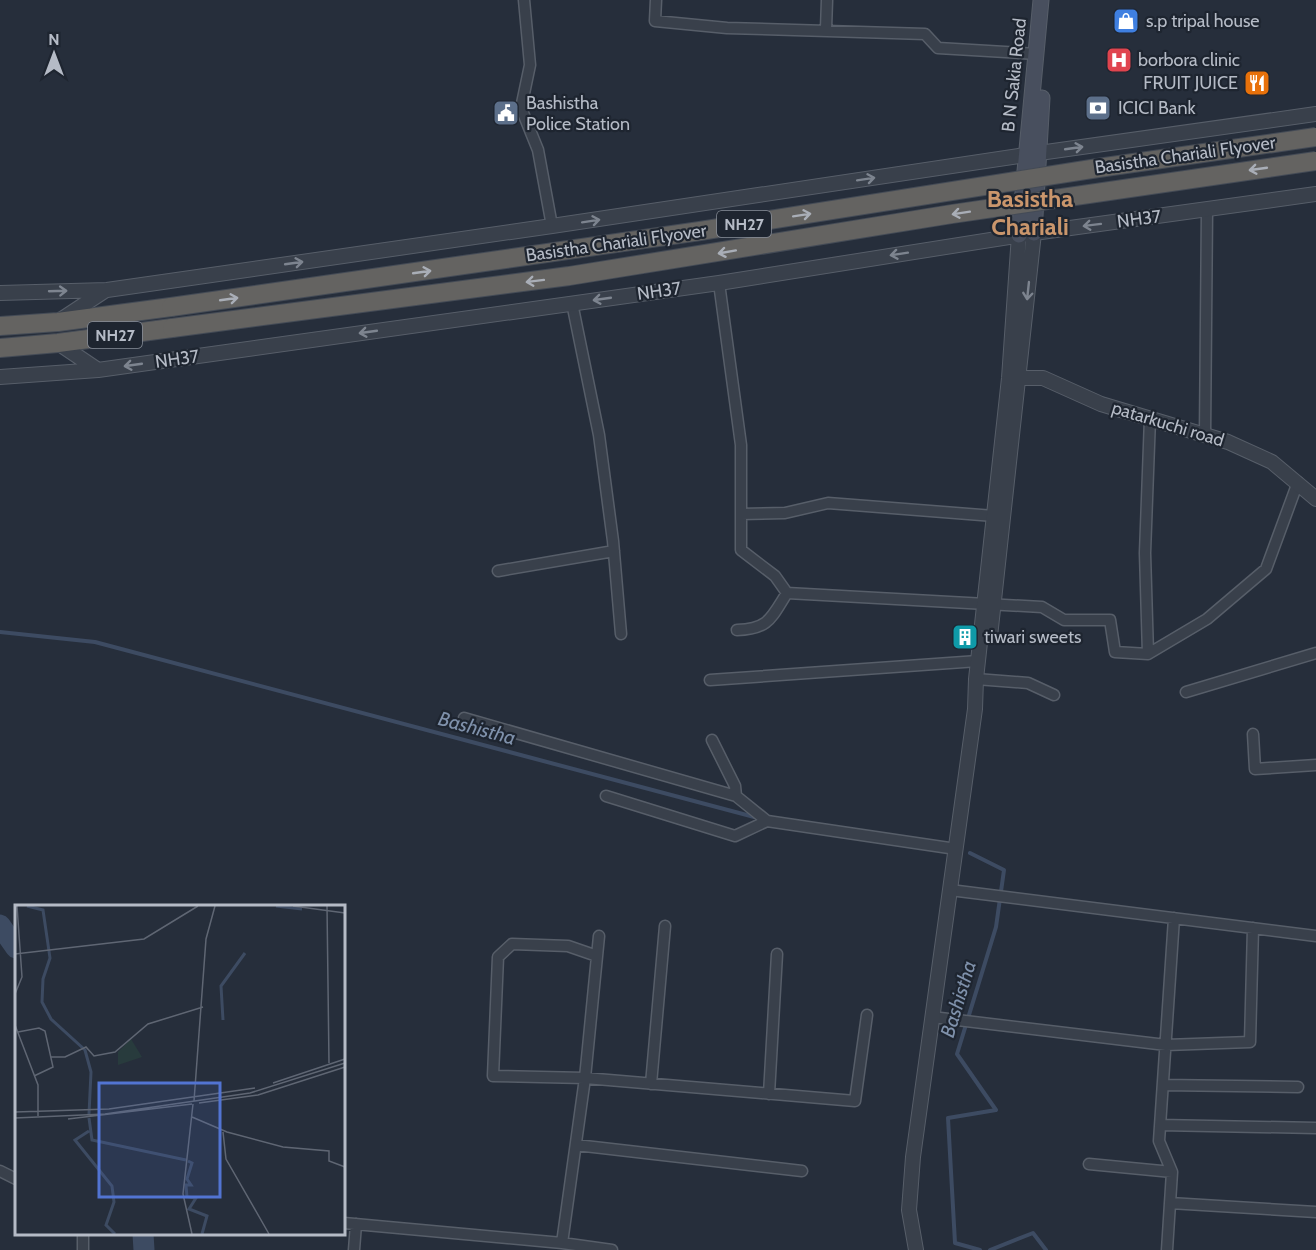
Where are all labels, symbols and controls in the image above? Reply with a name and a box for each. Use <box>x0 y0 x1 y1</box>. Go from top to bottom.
shop icon: s.p tripal house <box>1111 6 1141 36</box>
place label: s.p tripal house <box>1146 10 1260 32</box>
street label: B N Sakia Road <box>997 17 1031 133</box>
north arrow <box>24 24 84 84</box>
text: N <box>48 30 60 49</box>
hospital icon: borbora clinic <box>1104 45 1134 75</box>
place label: borbora clinic <box>1138 49 1240 71</box>
restaurant icon: FRUIT JUICE <box>1242 68 1272 98</box>
place label: FRUIT JUICE <box>1143 72 1238 94</box>
place label: Bashistha Police Station <box>526 92 630 135</box>
bank icon: ICICI Bank <box>1083 93 1113 123</box>
place label: ICICI Bank <box>1118 97 1196 119</box>
public building icon: Bashistha Police Station <box>491 98 521 128</box>
street label: Basistha Chariali Flyover <box>1093 131 1277 179</box>
one-way arrow <box>1064 143 1084 154</box>
one-way arrow <box>1249 163 1268 174</box>
one-way arrow <box>856 173 876 184</box>
district label: Basistha Chariali <box>987 184 1073 241</box>
street label: NH37 <box>1116 205 1162 233</box>
one-way arrow <box>952 207 972 218</box>
one-way arrow <box>791 209 811 220</box>
road number: NH27 <box>717 211 771 237</box>
one-way arrow <box>580 215 600 226</box>
street label: Basistha Chariali Flyover <box>524 219 708 267</box>
one-way arrow <box>1082 220 1102 231</box>
one-way arrow <box>718 247 738 258</box>
one-way arrow <box>890 249 909 260</box>
one-way arrow <box>283 258 303 269</box>
one-way arrow <box>412 266 431 277</box>
one-way arrow <box>525 275 545 286</box>
street label: NH37 <box>636 277 682 305</box>
one-way arrow <box>1022 280 1033 300</box>
one-way arrow <box>48 285 68 297</box>
one-way arrow <box>593 293 613 304</box>
one-way arrow <box>219 294 238 305</box>
road number: NH27 <box>88 322 142 348</box>
one-way arrow <box>358 326 378 337</box>
street label: NH37 <box>154 345 200 373</box>
one-way arrow <box>124 360 143 371</box>
street label: patarkuchi road <box>1109 397 1227 451</box>
building icon: tiwari sweets <box>950 622 980 652</box>
place label: tiwari sweets <box>984 626 1081 648</box>
water label: Bashistha <box>436 706 518 750</box>
inset map <box>15 905 345 1235</box>
water label: Bashistha <box>935 958 981 1040</box>

